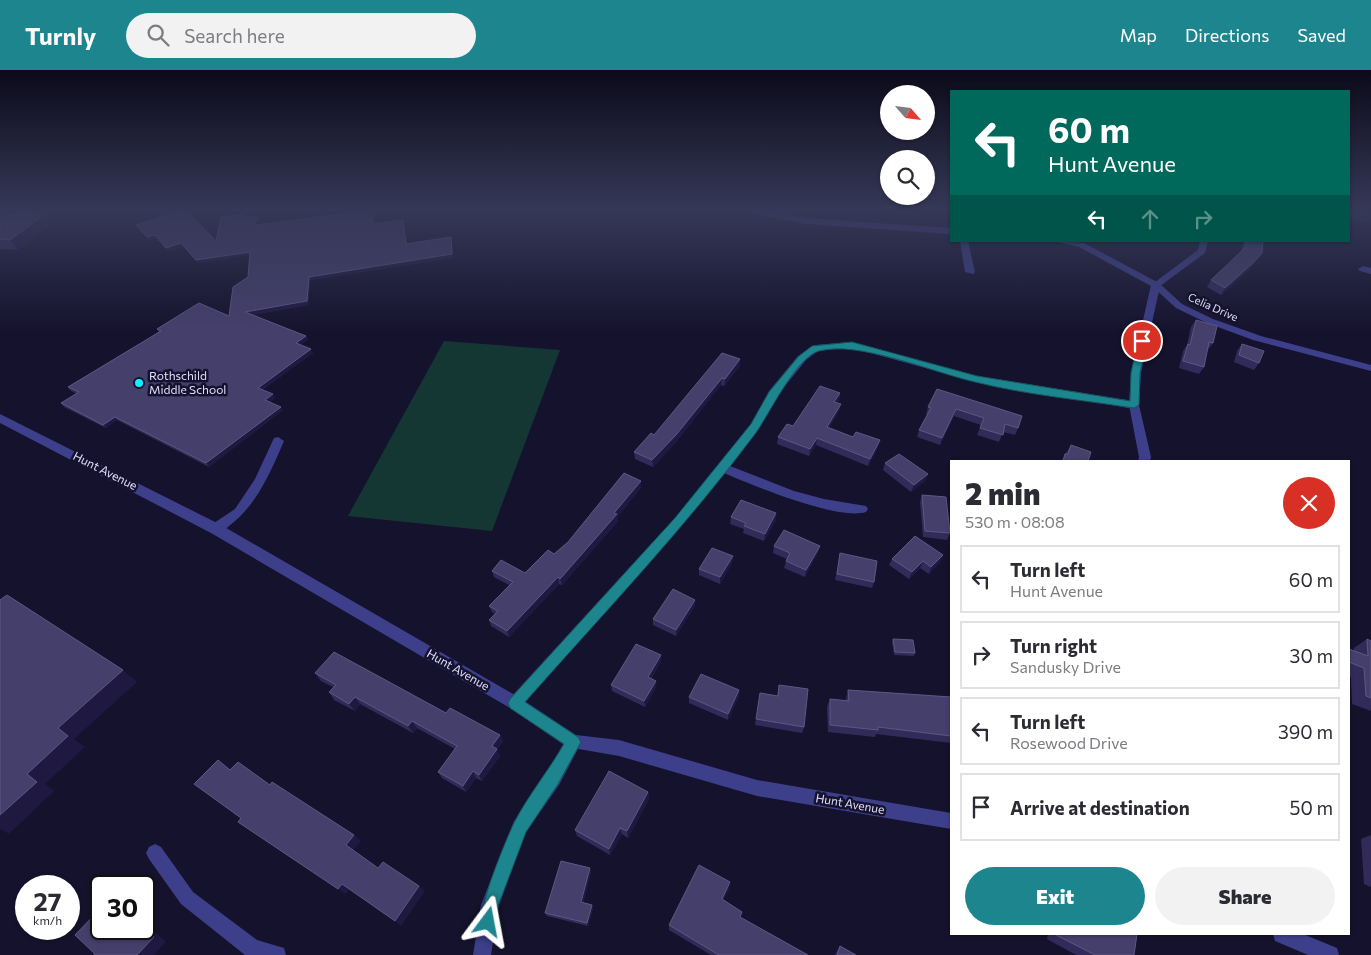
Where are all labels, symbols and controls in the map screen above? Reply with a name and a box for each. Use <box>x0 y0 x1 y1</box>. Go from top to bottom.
search box <box>126 13 476 58</box>
text: Turnly <box>25 21 96 50</box>
icon: search <box>144 21 172 49</box>
text: Search here <box>184 24 285 47</box>
text: Map <box>1120 24 1157 46</box>
text: Directions <box>1185 24 1269 46</box>
text: Saved <box>1297 24 1346 46</box>
north arrow <box>880 85 935 140</box>
map controls <box>880 85 935 205</box>
text: 60 m <box>1048 107 1130 150</box>
icon: left <box>965 110 1030 175</box>
button: search <box>880 150 935 205</box>
text: Hunt Avenue <box>1048 150 1176 177</box>
icon: left <box>1083 205 1111 233</box>
icon: ahead <box>1136 205 1164 233</box>
icon: right <box>1189 205 1217 233</box>
street label: Celia Drive <box>1186 290 1240 323</box>
pin <box>1121 320 1163 362</box>
icon: arrive <box>1128 327 1156 355</box>
place label: Rothschild Middle School <box>149 368 226 396</box>
marker: Rothschild Middle School <box>133 377 145 389</box>
street label: Hunt Avenue <box>71 448 140 492</box>
text: 2 min <box>965 474 1040 511</box>
button: close <box>1283 477 1335 529</box>
text: 530 m · 08:08 <box>965 512 1065 531</box>
text: Turn left <box>1010 558 1085 581</box>
icon: left <box>967 565 995 593</box>
text: 60 m <box>1289 568 1333 591</box>
text: Hunt Avenue <box>1010 581 1103 600</box>
text: Turn right <box>1010 634 1097 657</box>
icon: right <box>967 641 995 669</box>
text: 30 m <box>1290 644 1333 667</box>
street label: Hunt Avenue <box>425 646 492 693</box>
text: Sandusky Drive <box>1010 657 1121 676</box>
text: Turn left <box>1010 710 1085 733</box>
icon: left <box>967 717 995 745</box>
text: 390 m <box>1278 720 1333 743</box>
text: Rosewood Drive <box>1010 733 1128 752</box>
street label: Hunt Avenue <box>815 790 886 816</box>
icon: arrive <box>967 793 995 821</box>
text: Arrive at destination <box>1010 796 1190 819</box>
text: 50 m <box>1289 796 1333 819</box>
button: Exit <box>965 867 1145 925</box>
button: Share <box>1155 867 1335 925</box>
speed limit sign: 30 <box>90 875 155 940</box>
text: 27 <box>34 886 61 916</box>
position arrow <box>461 895 513 947</box>
text: km/h <box>33 913 62 927</box>

